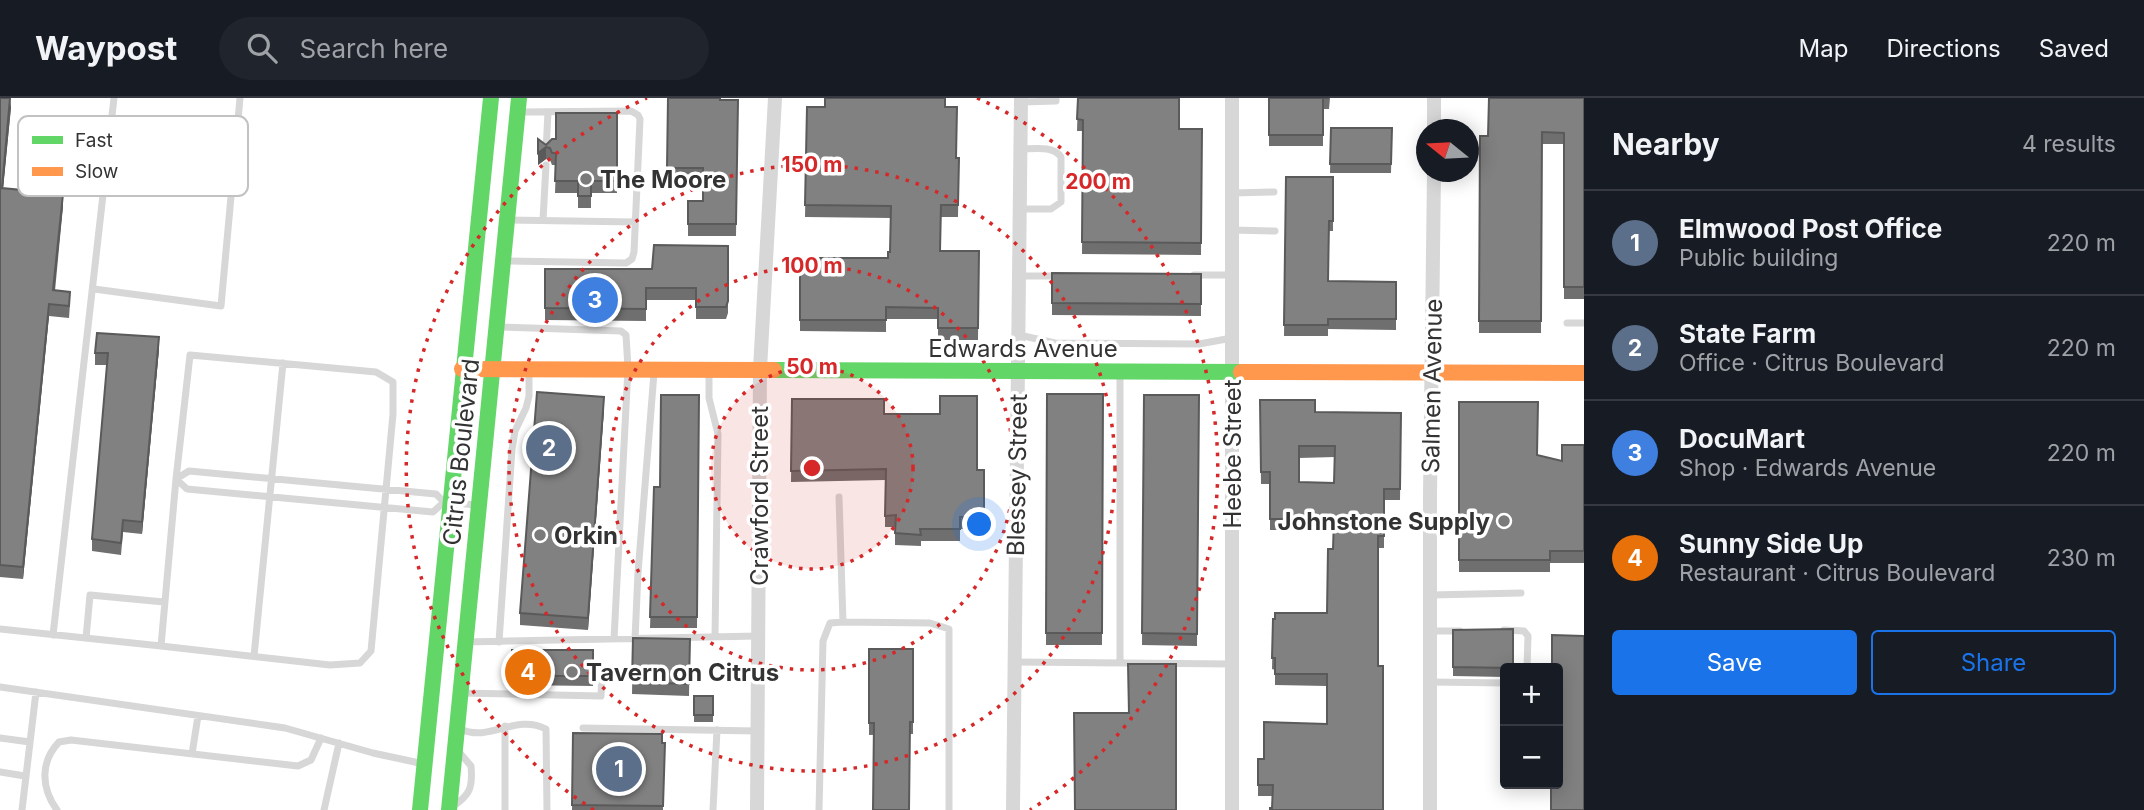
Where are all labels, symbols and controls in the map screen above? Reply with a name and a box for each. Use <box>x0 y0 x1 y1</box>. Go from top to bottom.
search box <box>219 17 709 80</box>
text: Waypost <box>35 28 177 68</box>
icon: search <box>243 29 281 67</box>
text: Search here <box>299 33 448 64</box>
text: Map <box>1799 34 1848 63</box>
text: Directions <box>1886 34 2001 63</box>
text: Saved <box>2039 34 2109 63</box>
legend <box>18 116 248 196</box>
north arrow <box>1416 119 1479 182</box>
text: Nearby <box>1612 126 1720 162</box>
text: Fast <box>75 129 113 152</box>
text: 4 results <box>2022 130 2116 158</box>
text: 150 m <box>782 152 842 177</box>
text: Slow <box>75 160 118 183</box>
place label: The Moore <box>600 165 726 194</box>
text: 200 m <box>1065 169 1131 194</box>
marker: The Moore <box>578 171 594 187</box>
text: Elmwood Post Office <box>1679 213 1942 244</box>
text: 1 <box>1630 229 1640 257</box>
text: 220 m <box>2047 229 2116 257</box>
text: Public building <box>1679 244 1838 272</box>
text: 100 m <box>781 253 843 278</box>
pin: 3 <box>572 274 618 326</box>
street label: Salmen Avenue <box>1416 298 1448 474</box>
text: State Farm <box>1679 318 1816 349</box>
street label: Edwards Avenue <box>928 334 1118 363</box>
text: 2 <box>1628 334 1642 362</box>
text: 220 m <box>2047 334 2116 362</box>
text: Office · Citrus Boulevard <box>1679 349 1944 377</box>
text: 50 m <box>786 354 838 379</box>
street label: Citrus Boulevard <box>437 357 485 547</box>
street label: Heebe Street <box>1218 379 1247 528</box>
street label: Blessey Street <box>1001 393 1033 556</box>
street label: Crawford Street <box>745 406 774 586</box>
pin: 2 <box>526 422 572 474</box>
text: DocuMart <box>1679 423 1805 454</box>
text: 3 <box>1628 439 1642 467</box>
text: 220 m <box>2047 439 2116 467</box>
text: Shop · Edwards Avenue <box>1679 454 1936 482</box>
centre of rings <box>800 456 824 480</box>
your location <box>962 507 996 541</box>
place label: Johnstone Supply <box>1278 507 1491 536</box>
marker: Johnstone Supply <box>1496 513 1512 529</box>
place label: Orkin <box>554 521 618 550</box>
marker: Orkin <box>532 527 548 543</box>
text: Sunny Side Up <box>1679 528 1863 559</box>
text: 4 <box>1627 544 1643 572</box>
text: 230 m <box>2047 544 2116 572</box>
text: Restaurant · Citrus Boulevard <box>1679 559 1995 587</box>
button: Save <box>1612 630 1857 695</box>
button: Share <box>1871 630 2116 695</box>
pin: 4 <box>505 646 551 698</box>
place label: Tavern on Citrus <box>586 658 779 687</box>
map controls <box>1500 663 1563 789</box>
button: + <box>1500 663 1563 726</box>
marker: Tavern on Citrus <box>564 664 580 680</box>
button: − <box>1500 726 1563 789</box>
pin: 1 <box>596 743 642 795</box>

